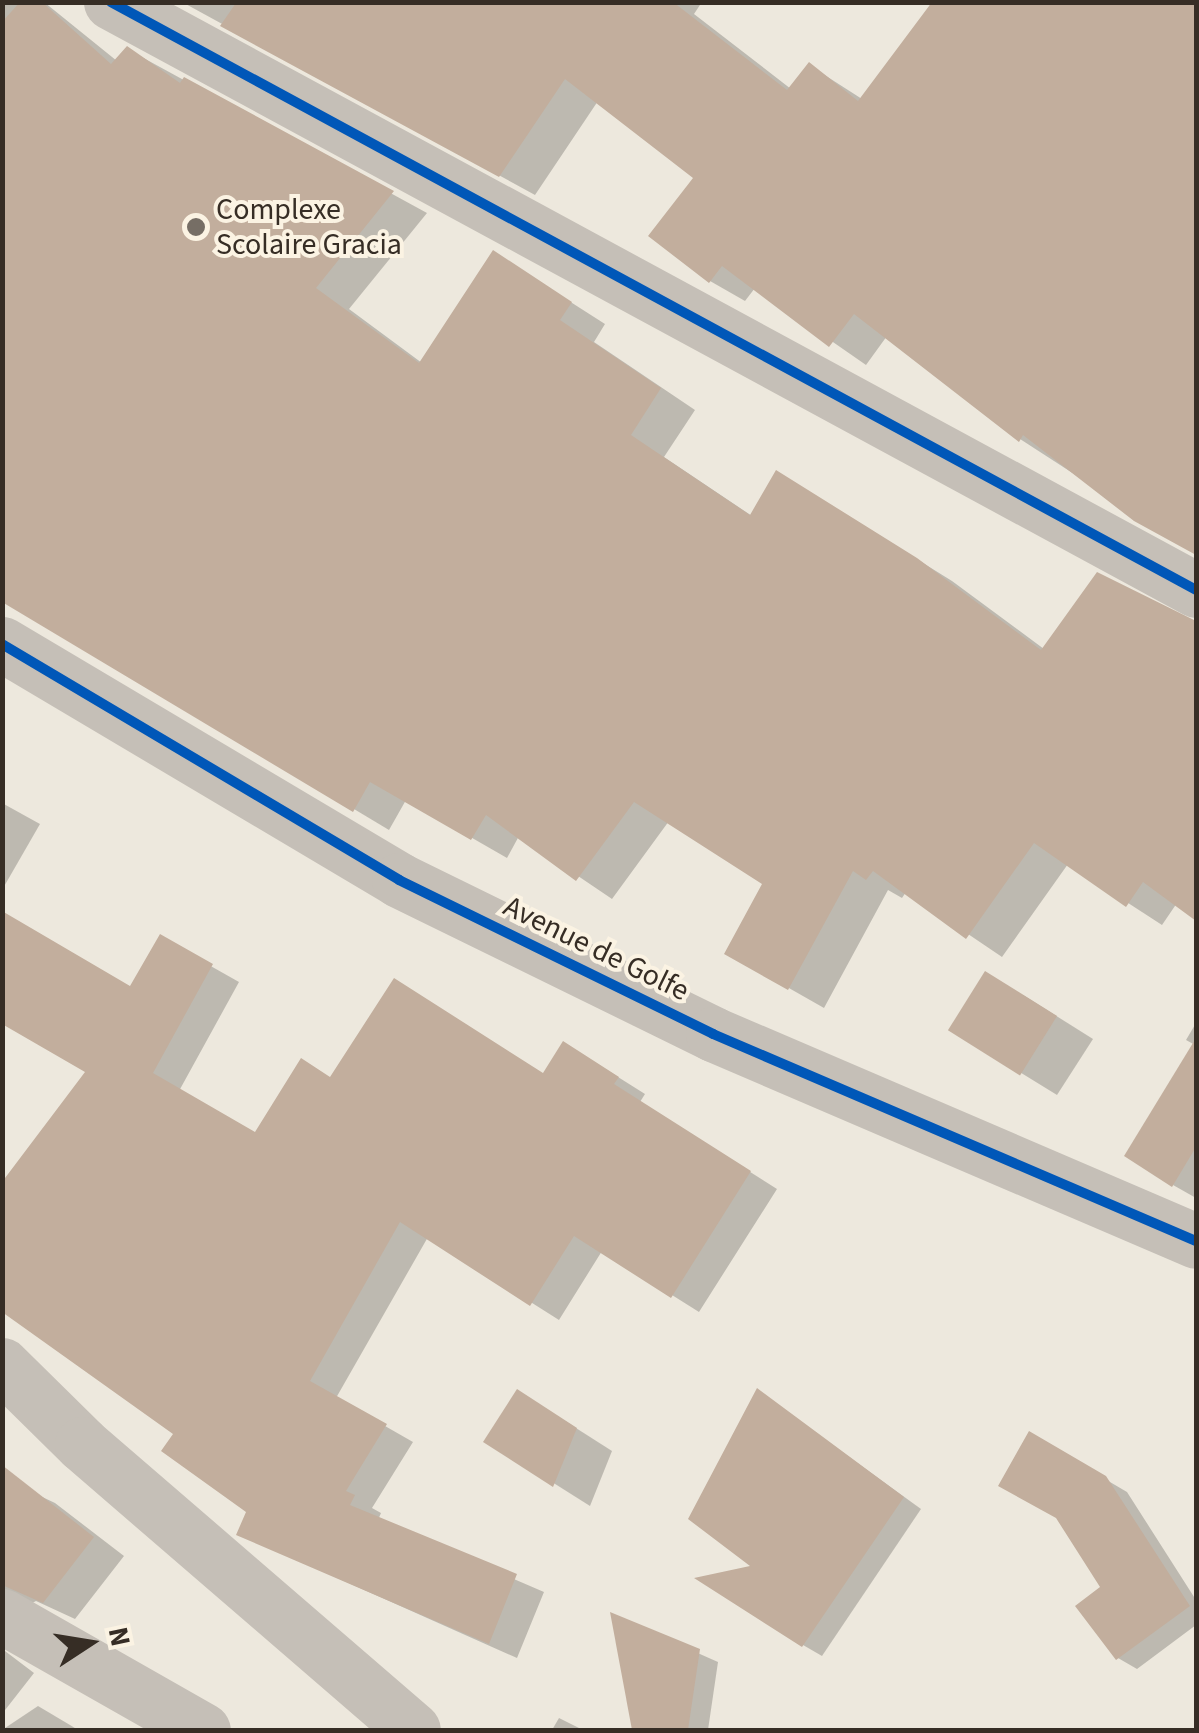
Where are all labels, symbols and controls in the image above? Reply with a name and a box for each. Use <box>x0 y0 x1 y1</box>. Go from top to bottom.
place label: Complexe Scolaire Gracia <box>216 192 402 262</box>
marker: Complexe Scolaire Gracia <box>185 216 207 238</box>
street label: Avenue de Golfe <box>497 889 695 1009</box>
north arrow <box>40 1593 140 1693</box>
text: N <box>98 1623 141 1650</box>

